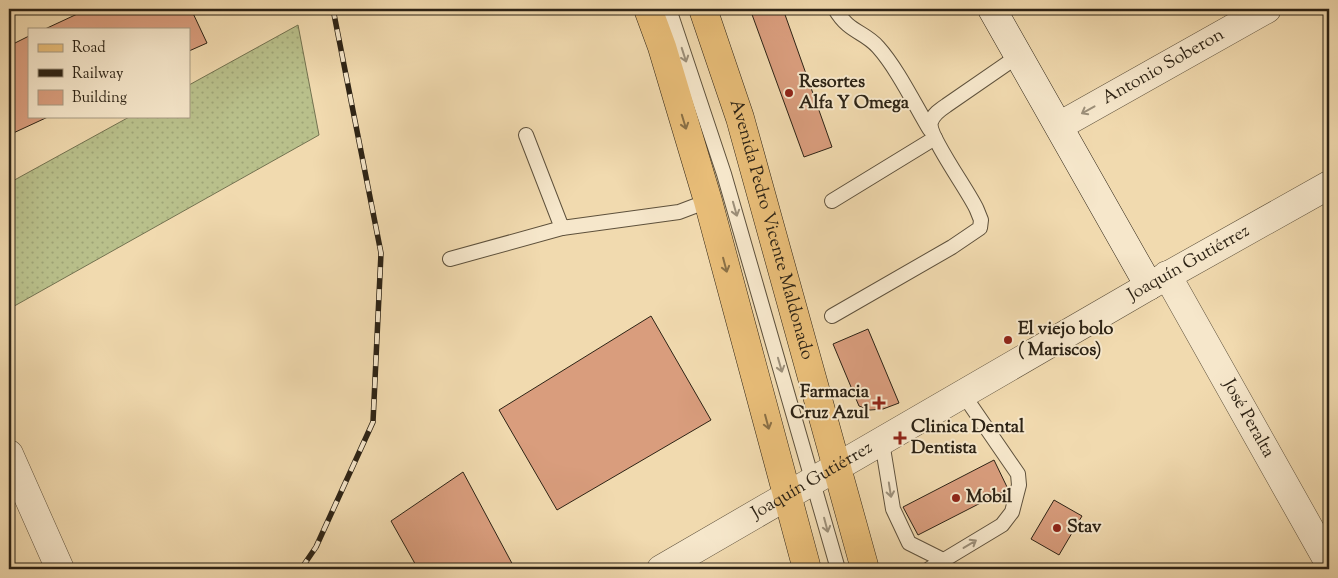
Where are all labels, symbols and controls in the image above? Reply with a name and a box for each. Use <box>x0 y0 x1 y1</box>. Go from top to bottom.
street label: Antonio Soberon <box>1098 22 1230 112</box>
legend <box>28 28 190 118</box>
text: Road <box>72 38 106 59</box>
one-way arrow <box>679 47 689 63</box>
text: Railway <box>72 64 124 85</box>
place label: Resortes Alfa Y Omega <box>799 70 910 117</box>
marker: Resortes Alfa Y Omega <box>783 87 795 99</box>
text: Building <box>72 88 127 109</box>
street label: Avenida Pedro Vicente Maldonado <box>722 96 819 363</box>
one-way arrow <box>1080 105 1095 115</box>
one-way arrow <box>680 113 690 129</box>
one-way arrow <box>730 201 740 217</box>
street label: Joaquín Gutiérrez <box>1122 219 1255 309</box>
one-way arrow <box>721 257 731 273</box>
place label: El viejo bolo ( Mariscos) <box>1018 317 1114 364</box>
marker: El viejo bolo ( Mariscos) <box>1002 334 1014 346</box>
one-way arrow <box>776 357 785 373</box>
street label: José Peralta <box>1215 374 1280 463</box>
place label: Farmacia Cruz Azul <box>790 380 870 427</box>
marker: Farmacia Cruz Azul <box>873 397 885 409</box>
one-way arrow <box>763 414 773 430</box>
place label: Clinica Dental Dentista <box>911 415 1025 462</box>
marker: Clinica Dental Dentista <box>893 431 907 445</box>
street label: Joaquín Gutiérrez <box>746 436 878 527</box>
one-way arrow <box>885 482 895 498</box>
place label: Mobil <box>966 485 1013 511</box>
marker: Mobil <box>950 492 962 504</box>
place label: Stav <box>1067 515 1102 541</box>
one-way arrow <box>821 516 831 532</box>
marker: Stav <box>1051 522 1063 534</box>
one-way arrow <box>963 539 977 549</box>

